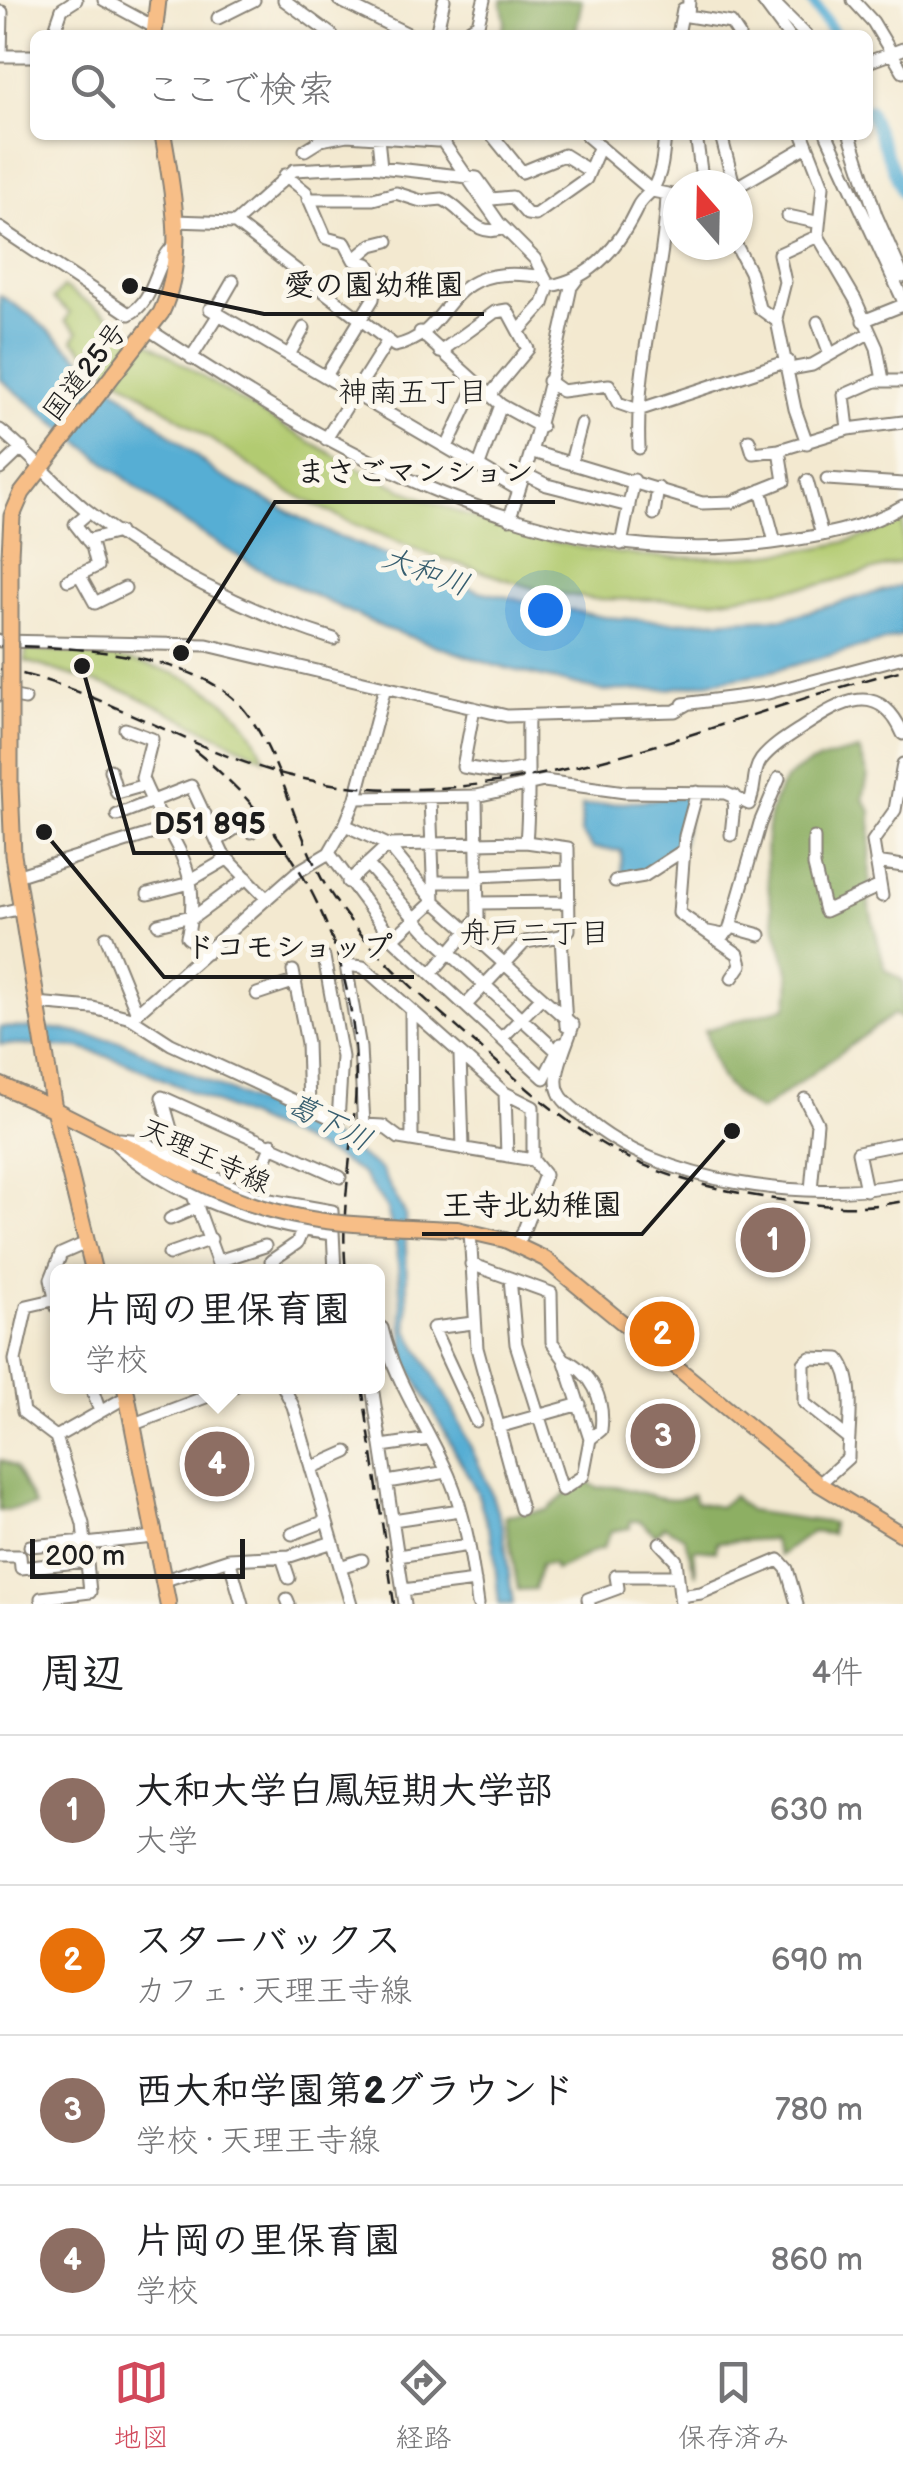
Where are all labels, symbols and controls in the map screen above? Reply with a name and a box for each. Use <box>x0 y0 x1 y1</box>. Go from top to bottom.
search box <box>30 30 873 140</box>
icon: search <box>65 58 120 113</box>
text: ここで検索 <box>145 68 335 113</box>
north arrow <box>663 170 753 260</box>
callout: 愛の園幼稚園 <box>264 254 484 314</box>
text: 愛の園幼稚園 <box>284 268 464 304</box>
street label: 国道25号 <box>36 316 134 428</box>
district label: 神南五丁目 <box>338 375 488 411</box>
callout: まさごマンション <box>275 442 555 502</box>
text: まさごマンション <box>296 455 534 491</box>
water label: 大和川 <box>377 540 474 604</box>
your location <box>520 585 571 636</box>
callout: D51 895 <box>134 793 286 853</box>
text: D51 895 <box>154 807 266 843</box>
district label: 舟戸二丁目 <box>460 916 610 952</box>
callout: ドコモショップ <box>164 917 414 977</box>
text: ドコモショップ <box>185 930 393 966</box>
water label: 葛下川 <box>281 1086 378 1159</box>
street label: 天理王寺線 <box>135 1112 276 1201</box>
callout: 王寺北幼稚園 <box>422 1174 642 1234</box>
text: 王寺北幼稚園 <box>442 1188 622 1224</box>
pin: 1 <box>740 1202 806 1278</box>
popup <box>50 1264 385 1394</box>
text: 片岡の里保育園 <box>84 1288 351 1333</box>
pin: 2 <box>630 1296 694 1372</box>
text: 学校 <box>84 1341 149 1380</box>
pin: 3 <box>630 1398 696 1474</box>
pin: 4 <box>184 1426 250 1502</box>
scale bar <box>30 1534 245 1578</box>
text: 200 m <box>45 1540 125 1573</box>
text: 周辺 <box>40 1649 124 1700</box>
text: 4件 <box>811 1654 863 1693</box>
text: 大和大学白鳳短期大学部 <box>135 1769 553 1814</box>
text: 1 <box>66 1791 79 1830</box>
text: 630 m <box>770 1791 863 1830</box>
text: 大学 <box>135 1822 199 1861</box>
text: スターバックス <box>135 1919 402 1964</box>
text: 2 <box>63 1941 82 1980</box>
text: 690 m <box>771 1941 863 1980</box>
text: カフェ · 天理王寺線 <box>135 1972 412 2011</box>
text: 西大和学園第2グラウンド <box>135 2069 576 2114</box>
text: 3 <box>63 2091 82 2130</box>
text: 780 m <box>775 2091 863 2130</box>
text: 学校 · 天理王寺線 <box>135 2122 380 2161</box>
text: 片岡の里保育園 <box>135 2219 401 2264</box>
text: 4 <box>63 2241 82 2280</box>
text: 860 m <box>771 2241 863 2280</box>
text: 学校 <box>135 2272 199 2311</box>
tab: 地図 <box>113 2355 169 2455</box>
tab: 経路 <box>395 2355 452 2455</box>
tab: 保存済み <box>678 2355 790 2455</box>

